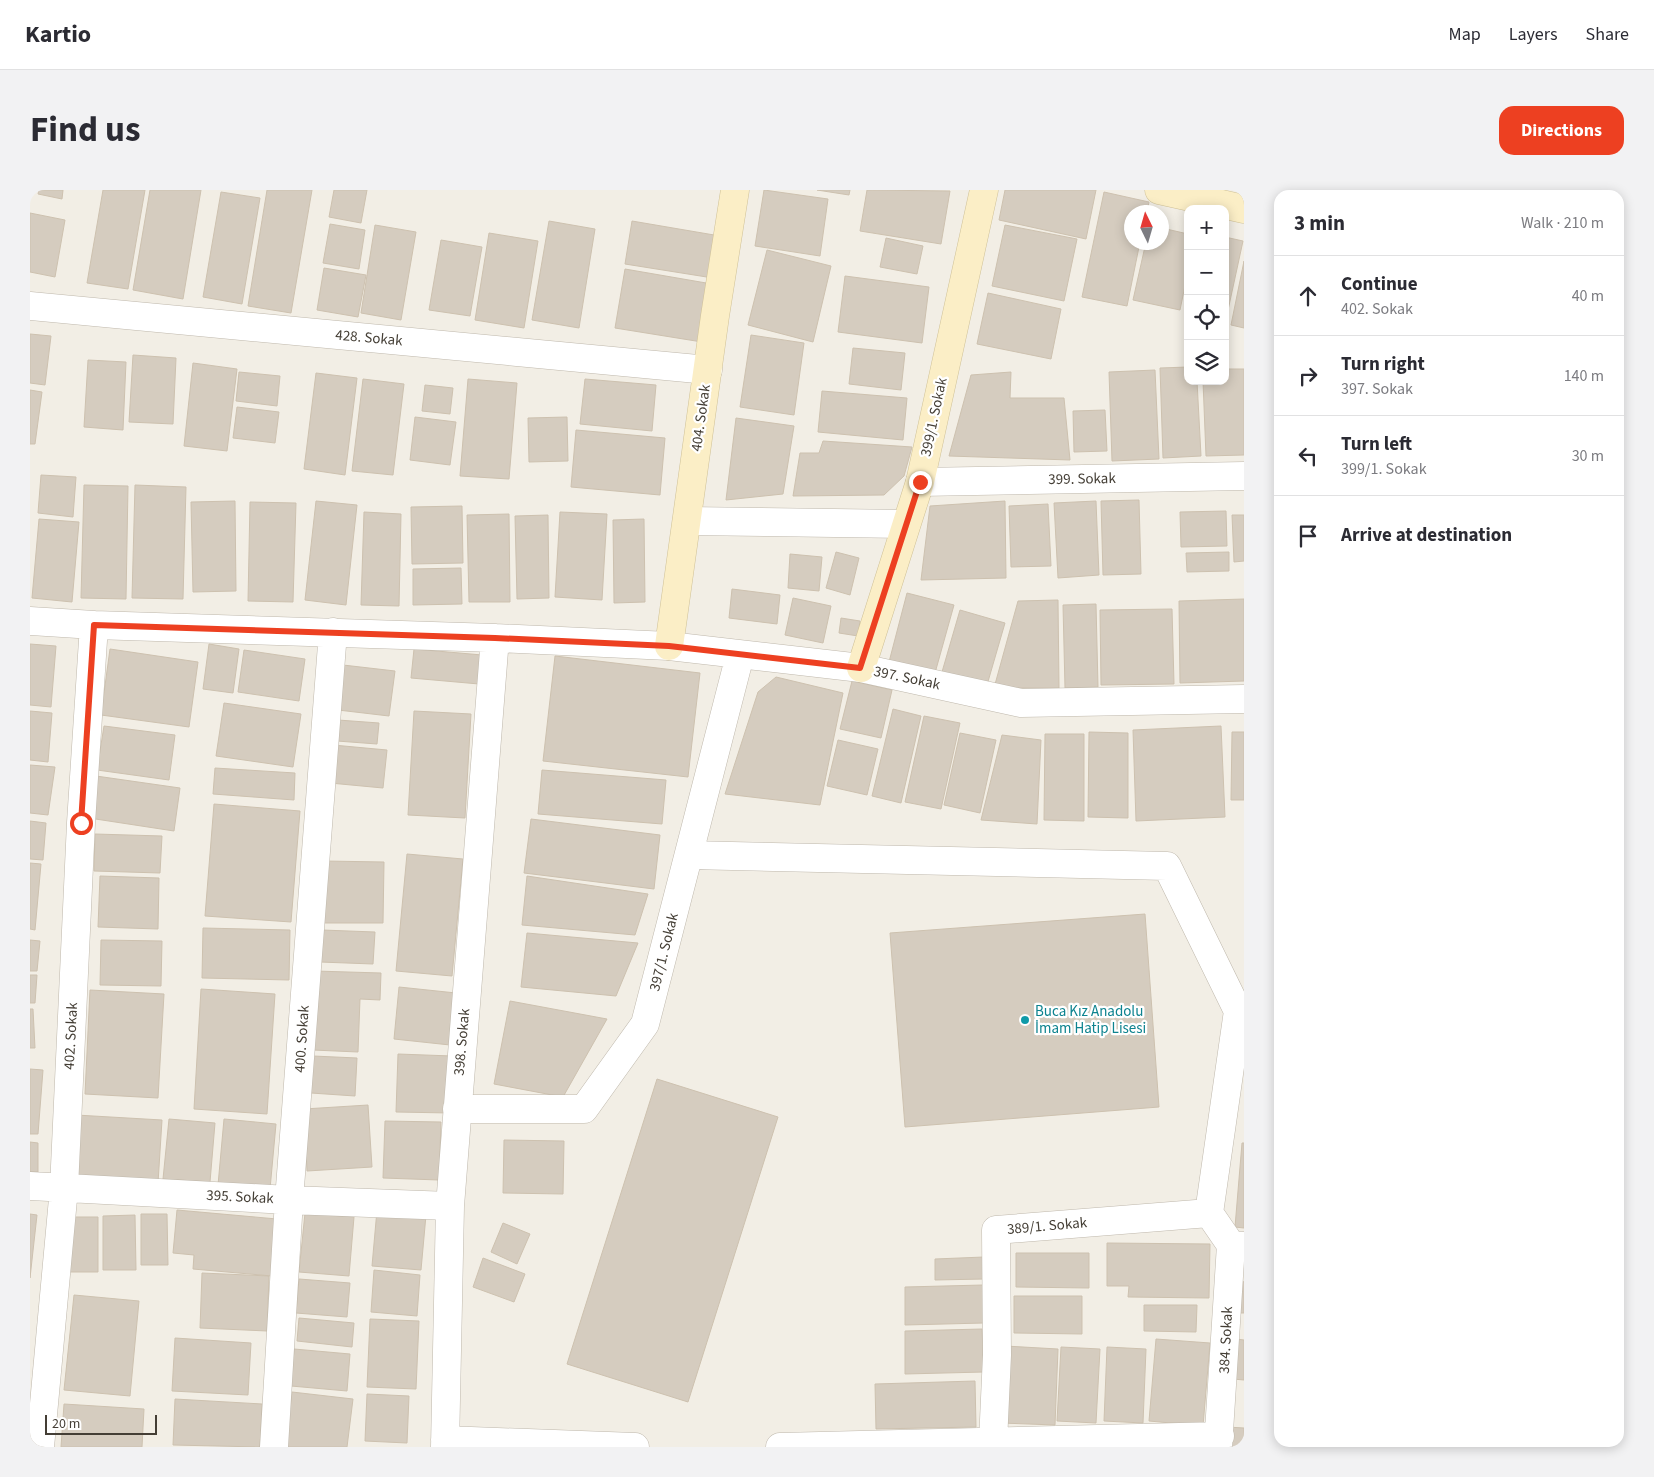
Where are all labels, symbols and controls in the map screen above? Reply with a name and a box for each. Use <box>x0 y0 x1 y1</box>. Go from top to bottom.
text: Kartio <box>25 17 91 52</box>
text: Map <box>1449 22 1481 47</box>
text: Layers <box>1509 22 1558 47</box>
text: Share <box>1586 22 1629 47</box>
text: Find us <box>30 105 140 155</box>
button: Directions <box>1499 106 1624 155</box>
north arrow <box>1124 205 1169 250</box>
map controls <box>1184 205 1229 385</box>
button: + <box>1184 205 1229 250</box>
text: 3 min <box>1294 208 1345 238</box>
text: Walk · 210 m <box>1521 212 1604 234</box>
button: − <box>1184 250 1229 295</box>
text: Continue <box>1341 271 1418 298</box>
icon: ahead <box>1294 282 1322 310</box>
text: 40 m <box>1572 285 1604 307</box>
button: locate <box>1184 295 1229 340</box>
text: 402. Sokak <box>1341 298 1413 320</box>
street label: 428. Sokak <box>334 325 404 351</box>
button: layers <box>1184 340 1229 385</box>
text: Turn right <box>1341 351 1425 378</box>
icon: right <box>1294 362 1322 390</box>
text: 140 m <box>1564 365 1604 387</box>
street label: 399/1. Sokak <box>915 375 953 458</box>
text: 397. Sokak <box>1341 378 1413 400</box>
street label: 404. Sokak <box>686 383 716 453</box>
text: Turn left <box>1341 431 1412 458</box>
icon: left <box>1294 442 1322 470</box>
text: 30 m <box>1572 445 1604 467</box>
text: 399/1. Sokak <box>1341 458 1427 480</box>
street label: 399. Sokak <box>1048 468 1116 490</box>
route end <box>909 471 932 494</box>
icon: arrive <box>1294 522 1322 550</box>
text: Arrive at destination <box>1341 522 1512 549</box>
street label: 397. Sokak <box>872 661 943 695</box>
route start <box>70 812 93 835</box>
street label: 397/1. Sokak <box>644 910 684 993</box>
street label: 402. Sokak <box>59 1001 83 1070</box>
place label: Buca Kız Anadolu İmam Hatip Lisesi <box>1035 1001 1146 1039</box>
street label: 400. Sokak <box>289 1004 315 1073</box>
street label: 398. Sokak <box>449 1007 475 1077</box>
marker: Buca Kız Anadolu İmam Hatip Lisesi <box>1019 1014 1031 1026</box>
street label: 395. Sokak <box>206 1185 275 1209</box>
street label: 389/1. Sokak <box>1006 1212 1088 1240</box>
street label: 384. Sokak <box>1214 1305 1238 1374</box>
scale bar <box>45 1412 158 1435</box>
text: 20 m <box>52 1414 80 1434</box>

